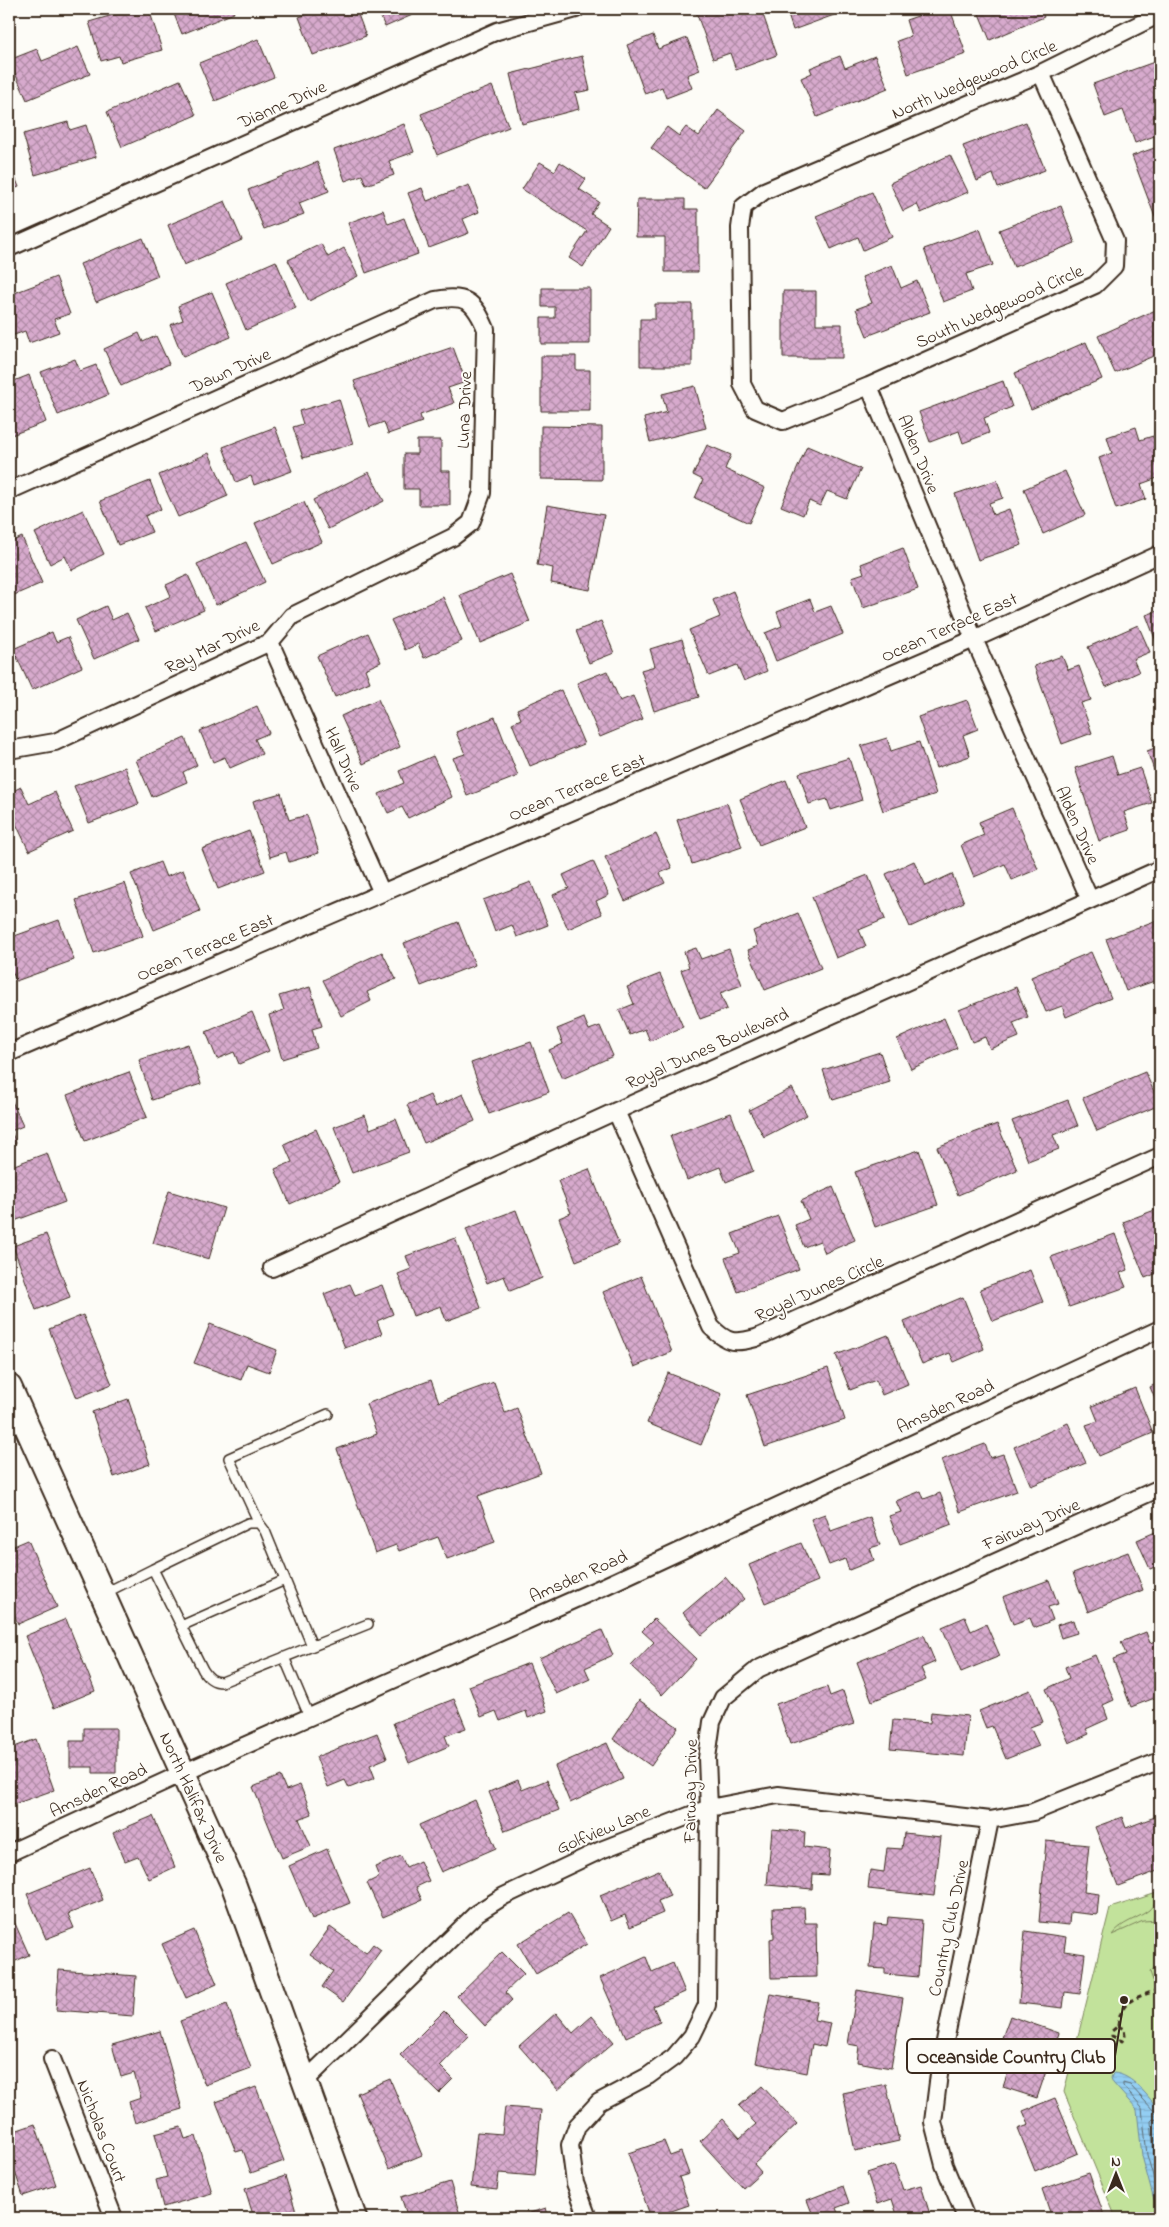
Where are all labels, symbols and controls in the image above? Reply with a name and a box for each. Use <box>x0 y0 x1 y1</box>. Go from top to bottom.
street label: North Wedgewood Circle <box>888 34 1063 128</box>
street label: Dianne Drive <box>234 74 332 137</box>
street label: South Wedgewood Circle <box>912 259 1089 357</box>
street label: Dawn Drive <box>185 342 276 402</box>
street label: Luna Drive <box>452 370 480 449</box>
street label: Alden Drive <box>889 411 945 499</box>
street label: Ocean Terrace East <box>878 587 1022 671</box>
street label: Ray Mar Drive <box>161 613 265 682</box>
street label: Hall Drive <box>316 723 368 797</box>
street label: Ocean Terrace East <box>505 748 650 829</box>
street label: Alden Drive <box>1047 782 1105 870</box>
street label: Ocean Terrace East <box>133 908 278 989</box>
street label: Royal Dunes Boulevard <box>622 1002 793 1097</box>
street label: Royal Dunes Circle <box>751 1249 889 1330</box>
street label: Amsden Road <box>893 1374 999 1442</box>
street label: Fairway Drive <box>978 1492 1085 1559</box>
street label: Amsden Road <box>526 1545 632 1611</box>
street label: North Halifax Drive <box>151 1728 233 1869</box>
street label: Fairway Drive <box>678 1738 706 1844</box>
street label: Amsden Road <box>46 1758 152 1826</box>
street label: Golfview Lane <box>553 1799 655 1862</box>
street label: Country Club Drive <box>923 1857 977 1999</box>
callout: Oceanside Country Club <box>907 2039 1115 2073</box>
text: Oceanside Country Club <box>917 2045 1106 2074</box>
street label: Nicholas Court <box>69 2077 132 2187</box>
north arrow <box>1092 2150 1142 2200</box>
text: N <box>1111 2152 1121 2173</box>

